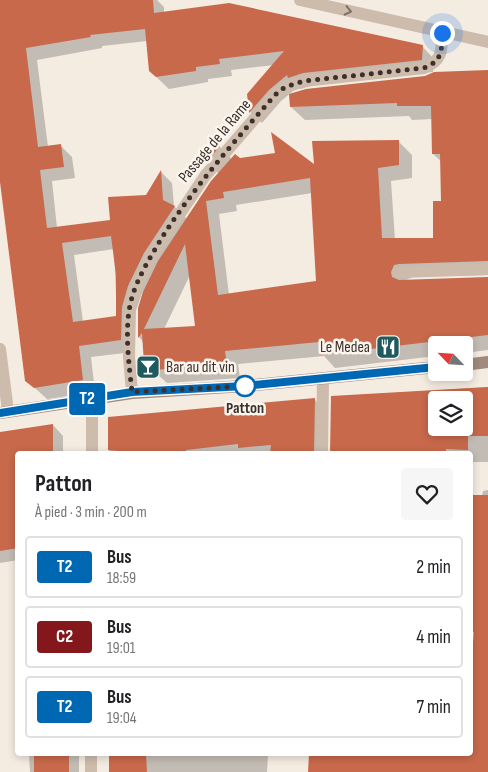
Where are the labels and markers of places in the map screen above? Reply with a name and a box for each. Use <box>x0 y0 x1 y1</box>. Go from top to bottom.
restaurant icon: Le Medea <box>375 334 401 360</box>
place label: Le Medea <box>320 338 370 357</box>
bar icon: Bar au dit vin <box>135 354 161 380</box>
place label: Bar au dit vin <box>166 358 235 377</box>
marker: Patton <box>234 375 256 397</box>
place label: Patton <box>226 399 264 418</box>

